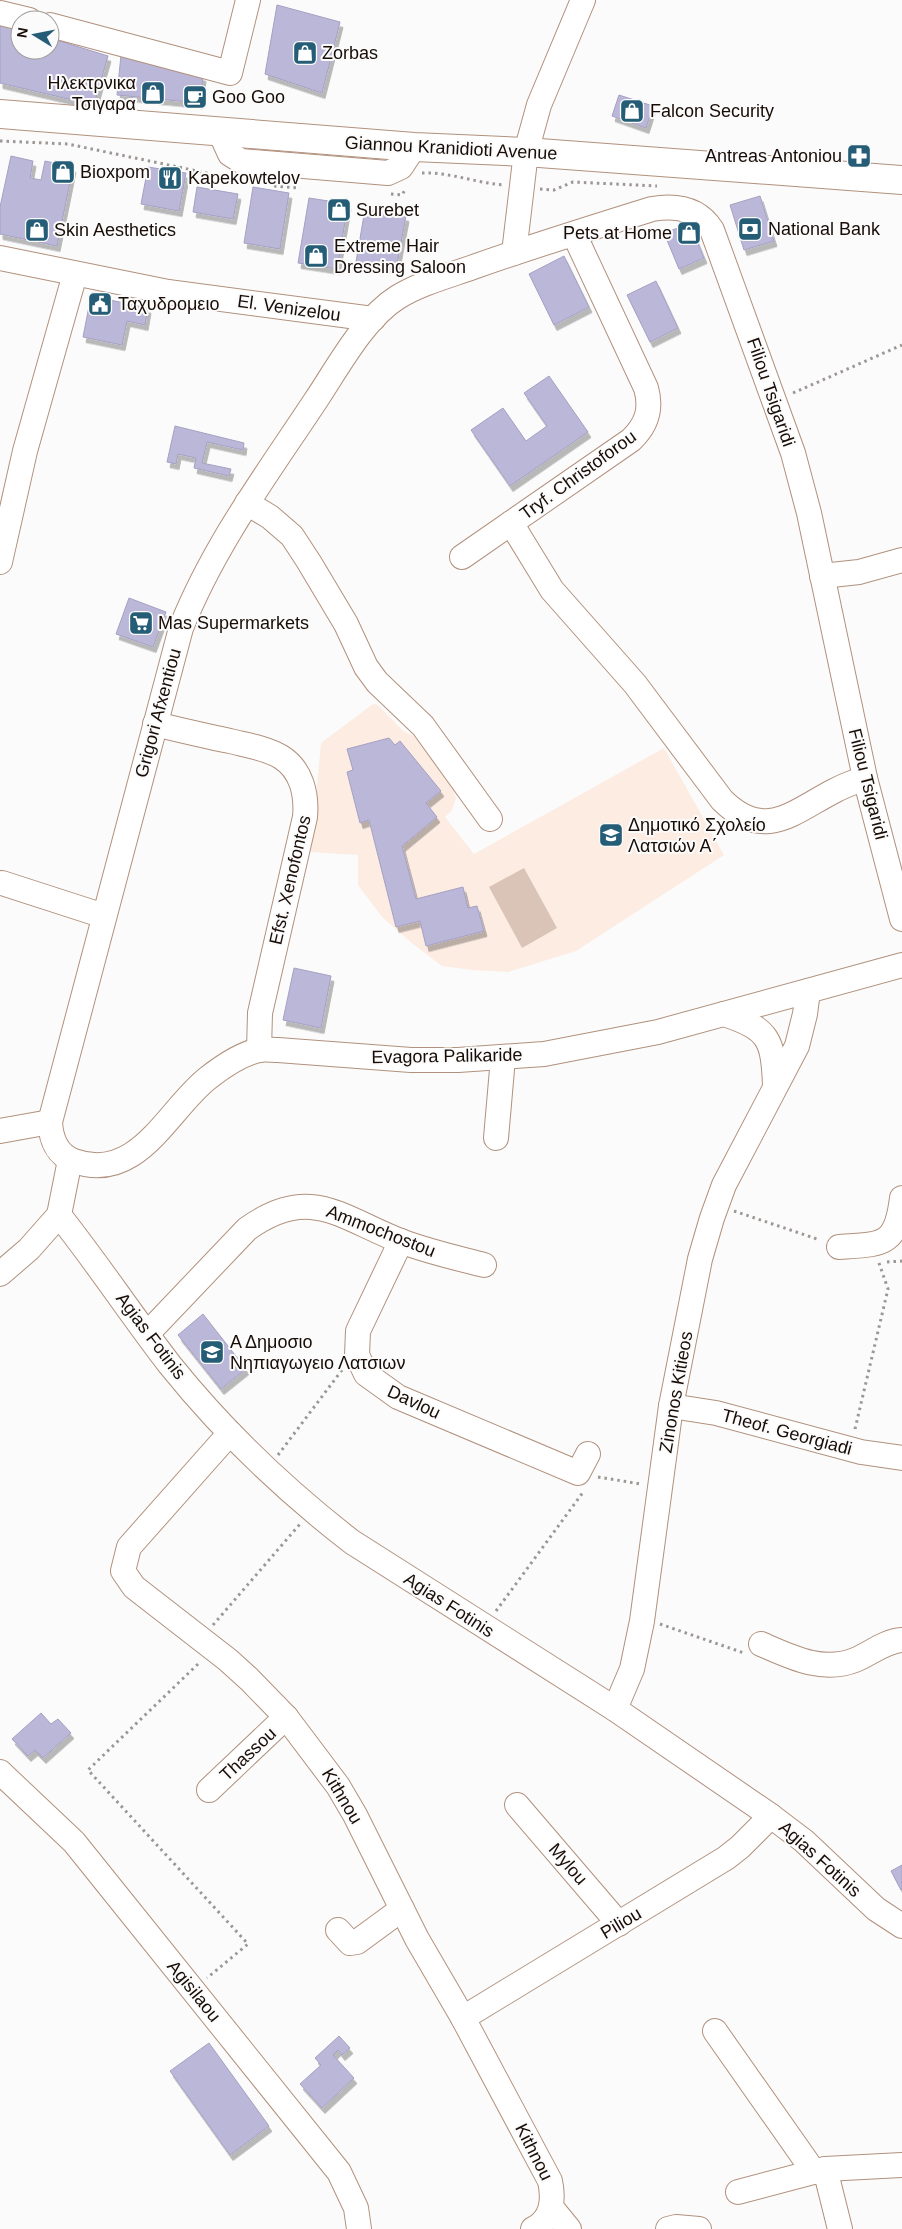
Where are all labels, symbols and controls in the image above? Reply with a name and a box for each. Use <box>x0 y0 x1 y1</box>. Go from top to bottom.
north arrow <box>10 10 60 60</box>
text: N <box>13 26 31 39</box>
shop icon: Zorbas <box>292 40 318 66</box>
place label: Zorbas <box>322 43 378 63</box>
place label: Ηλεκτρνικα Τσιγαρα <box>47 73 136 114</box>
shop icon: Ηλεκτρνικα Τσιγαρα <box>140 80 166 106</box>
cafe icon: Goo Goo <box>182 84 208 110</box>
place label: Goo Goo <box>212 87 285 107</box>
shop icon: Falcon Security <box>619 98 645 124</box>
place label: Falcon Security <box>650 101 774 121</box>
street label: Giannou Kranidioti Avenue <box>344 132 558 164</box>
pharmacy icon: Antreas Antoniou <box>846 143 872 169</box>
place label: Antreas Antoniou <box>705 146 842 166</box>
shop icon: Bioxpom <box>50 159 76 185</box>
place label: Bioxpom <box>80 162 150 182</box>
restaurant icon: Kapekowtelov <box>157 165 183 191</box>
place label: Kapekowtelov <box>188 168 300 188</box>
shop icon: Surebet <box>326 197 352 223</box>
place label: Surebet <box>356 200 419 220</box>
bank icon: National Bank <box>737 216 763 242</box>
shop icon: Skin Aesthetics <box>24 217 50 243</box>
place label: National Bank <box>768 219 881 239</box>
place label: Skin Aesthetics <box>54 220 176 240</box>
shop icon: Pets at Home <box>676 220 702 246</box>
place label: Pets at Home <box>563 223 672 243</box>
place label: Extreme Hair Dressing Saloon <box>334 236 466 277</box>
shop icon: Extreme Hair Dressing Saloon <box>303 243 329 269</box>
public building icon: Ταχυδρομειο <box>87 291 113 317</box>
street label: El. Venizelou <box>236 291 342 325</box>
place label: Ταχυδρομειο <box>118 294 219 314</box>
street label: Filiou Tsigaridi <box>743 335 799 449</box>
street label: Tryf. Christoforou <box>516 426 640 524</box>
supermarket icon: Mas Supermarkets <box>128 610 154 636</box>
place label: Mas Supermarkets <box>158 613 309 633</box>
street label: Grigori Afxentiou <box>131 646 185 780</box>
street label: Filiou Tsigaridi <box>845 726 891 842</box>
street label: Efst. Xenofontos <box>265 813 315 947</box>
place label: Δημοτικό Σχολείο Λατσιών Α΄ <box>628 815 766 856</box>
school or university icon: Δημοτικό Σχολείο Λατσιών Α΄ <box>598 822 624 848</box>
street label: Evagora Palikaride <box>371 1045 523 1067</box>
street label: Ammochostou <box>324 1201 438 1261</box>
street label: Agias Fotinis <box>112 1289 190 1383</box>
street label: Zinonos Kitieos <box>655 1330 697 1454</box>
place label: Α Δημοσιο Νηπιαγωγειο Λατσιων <box>230 1332 405 1373</box>
school or university icon: Α Δημοσιο Νηπιαγωγειο Λατσιων <box>199 1339 225 1365</box>
street label: Davlou <box>384 1381 444 1423</box>
street label: Theof. Georgiadi <box>720 1405 854 1459</box>
street label: Agias Fotinis <box>400 1569 498 1641</box>
street label: Thassou <box>216 1723 280 1785</box>
street label: Kithnou <box>318 1765 366 1827</box>
street label: Agias Fotinis <box>775 1817 865 1901</box>
street label: Mylou <box>545 1839 591 1889</box>
street label: Piliou <box>597 1903 645 1943</box>
street label: Agisilaou <box>163 1956 225 2026</box>
street label: Kithnou <box>511 2120 557 2184</box>

